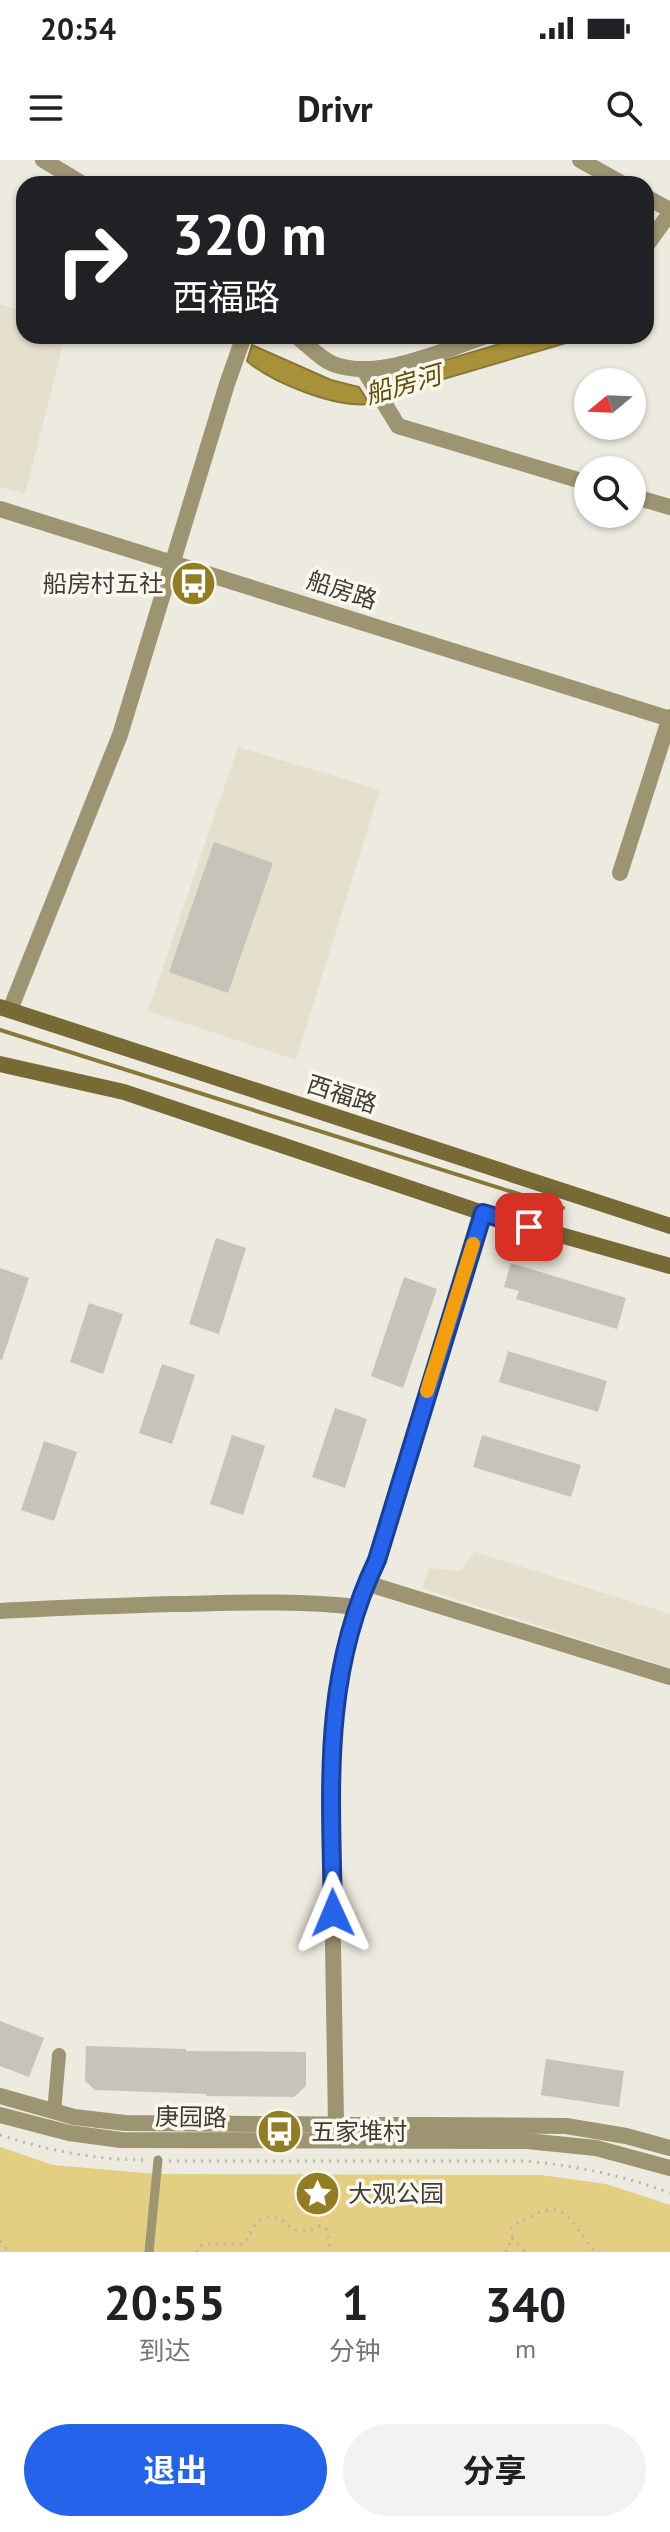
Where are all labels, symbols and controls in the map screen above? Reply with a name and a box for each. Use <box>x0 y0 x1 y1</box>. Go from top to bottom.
text: 20:54 <box>40 9 116 48</box>
text: Drivr <box>297 85 373 132</box>
icon: menu <box>24 86 68 130</box>
icon: search <box>602 86 646 130</box>
text: 320 m <box>172 198 327 270</box>
icon: right <box>40 208 144 312</box>
text: 西福路 <box>172 273 280 320</box>
water label: 船房河 <box>361 356 450 411</box>
north arrow <box>574 368 646 440</box>
map controls <box>574 368 646 528</box>
button: search <box>574 456 646 528</box>
bus stop icon: 船房村五社 <box>170 559 218 607</box>
street label: 船房路 <box>303 564 381 616</box>
place label: 船房村五社 <box>43 568 163 599</box>
street label: 西福路 <box>303 1068 381 1120</box>
pin <box>495 1193 563 1261</box>
icon: arrive <box>507 1205 551 1249</box>
position arrow <box>291 1871 375 1955</box>
street label: 庚园路 <box>155 2101 227 2133</box>
bus stop icon: 五家堆村 <box>256 2107 304 2155</box>
place label: 五家堆村 <box>311 2116 407 2147</box>
place icon: 大观公园 <box>293 2169 341 2217</box>
place label: 大观公园 <box>348 2178 444 2209</box>
text: 20:55 <box>104 2271 225 2333</box>
text: 1 <box>341 2271 369 2333</box>
text: 340 <box>485 2273 566 2335</box>
text: m <box>515 2332 536 2365</box>
text: 到达 <box>139 2334 191 2367</box>
text: 分钟 <box>329 2334 381 2367</box>
button: 退出 <box>24 2424 327 2516</box>
button: 分享 <box>343 2424 646 2516</box>

